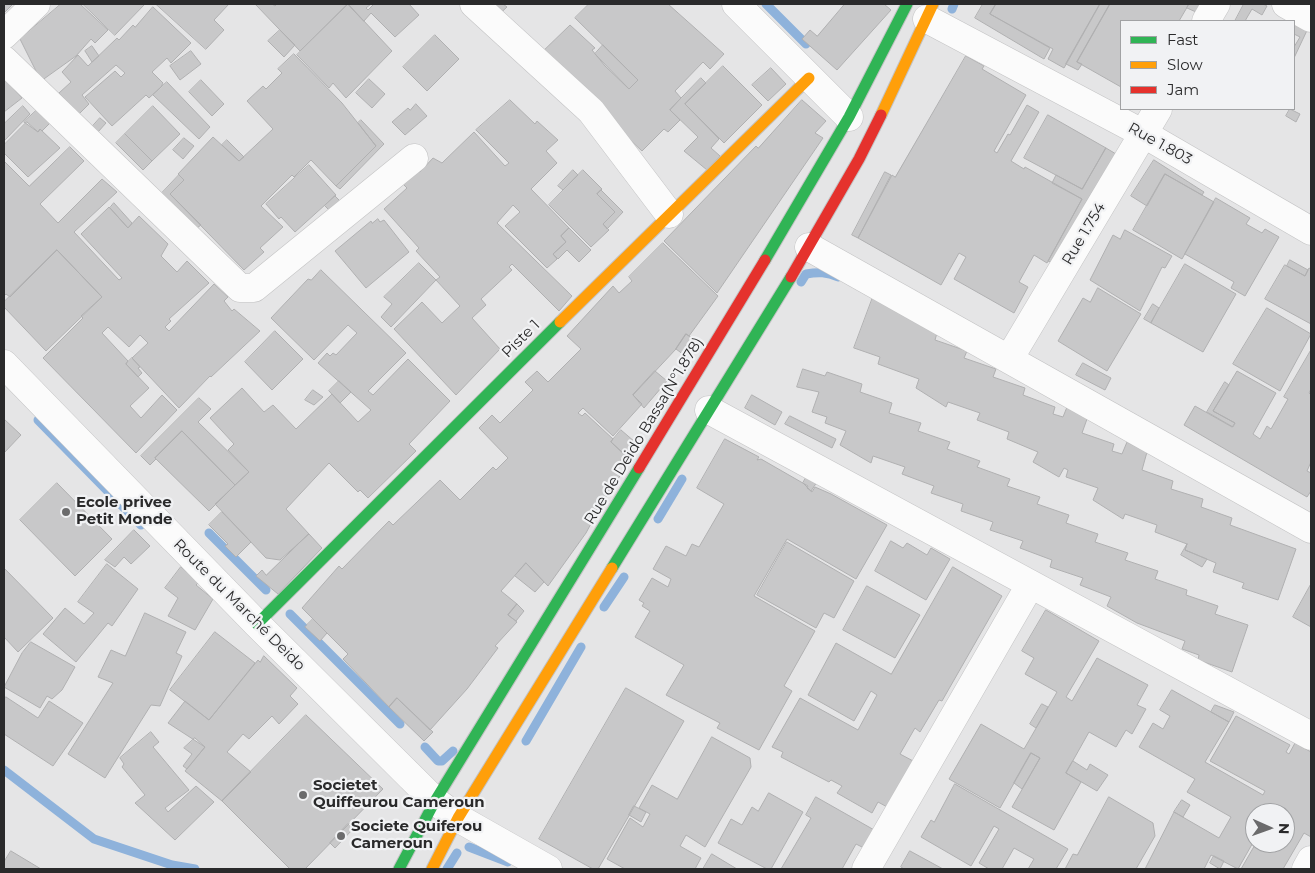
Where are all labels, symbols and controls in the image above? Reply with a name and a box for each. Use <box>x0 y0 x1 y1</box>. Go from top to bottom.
legend <box>1120 20 1295 110</box>
text: Fast <box>1167 30 1198 49</box>
text: Slow <box>1167 55 1203 74</box>
text: Jam <box>1167 80 1199 99</box>
street label: Rue 1.803 <box>1125 119 1195 169</box>
street label: Rue 1.754 <box>1058 200 1110 268</box>
street label: Piste 1 <box>498 316 544 362</box>
street label: Rue de Deido Bassa(N°1.878) <box>581 334 707 528</box>
place label: Ecole privee Petit Monde <box>76 494 173 529</box>
marker: Ecole privee Petit Monde <box>60 506 72 518</box>
street label: Route du Marché Deido <box>169 535 309 675</box>
place label: Societet Quiffeurou Cameroun <box>313 777 485 812</box>
marker: Societet Quiffeurou Cameroun <box>297 789 309 801</box>
north arrow <box>1245 803 1295 853</box>
place label: Societe Quiferou Cameroun <box>351 818 482 853</box>
text: N <box>1275 823 1293 834</box>
marker: Societe Quiferou Cameroun <box>335 830 347 842</box>

